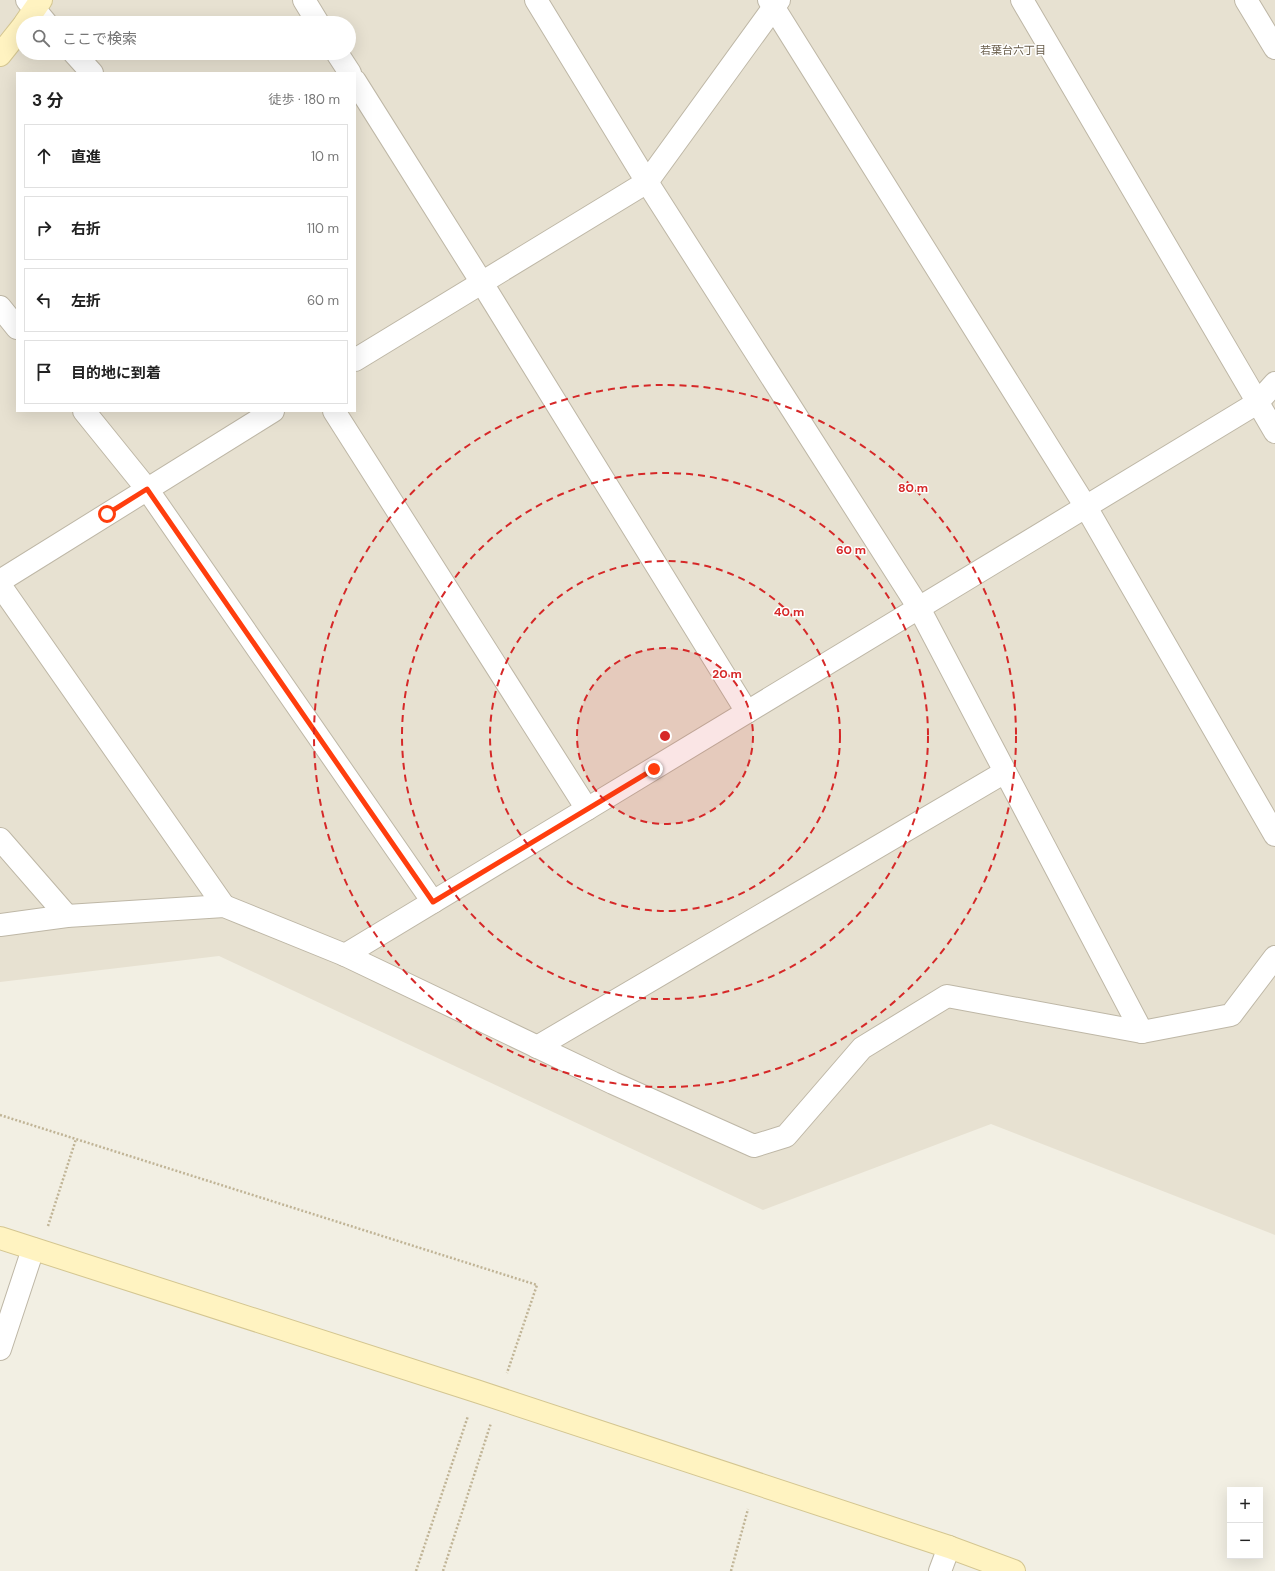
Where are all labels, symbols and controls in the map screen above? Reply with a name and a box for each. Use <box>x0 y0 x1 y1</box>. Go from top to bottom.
search box <box>16 16 356 60</box>
icon: search <box>30 27 52 49</box>
text: ここで検索 <box>62 29 137 49</box>
district label: 若葉台六丁目 <box>980 43 1046 57</box>
text: 3 分 <box>32 89 63 111</box>
text: 徒歩 · 180 m <box>269 91 340 108</box>
icon: ahead <box>33 145 55 167</box>
text: 直進 <box>71 147 101 167</box>
text: 10 m <box>311 148 339 165</box>
icon: right <box>33 217 55 239</box>
text: 右折 <box>71 219 101 239</box>
text: 110 m <box>307 220 339 237</box>
icon: left <box>33 289 55 311</box>
text: 左折 <box>71 291 101 311</box>
text: 60 m <box>307 292 339 309</box>
icon: arrive <box>33 361 55 383</box>
text: 目的地に到着 <box>71 363 161 383</box>
text: 80 m <box>898 480 928 496</box>
route start <box>98 505 116 523</box>
text: 60 m <box>836 542 866 558</box>
text: 40 m <box>774 604 804 620</box>
text: 20 m <box>712 666 742 682</box>
centre of rings <box>658 729 672 743</box>
route end <box>645 760 663 778</box>
map controls <box>1227 1487 1263 1559</box>
button: + <box>1227 1487 1263 1523</box>
button: − <box>1227 1523 1263 1559</box>

